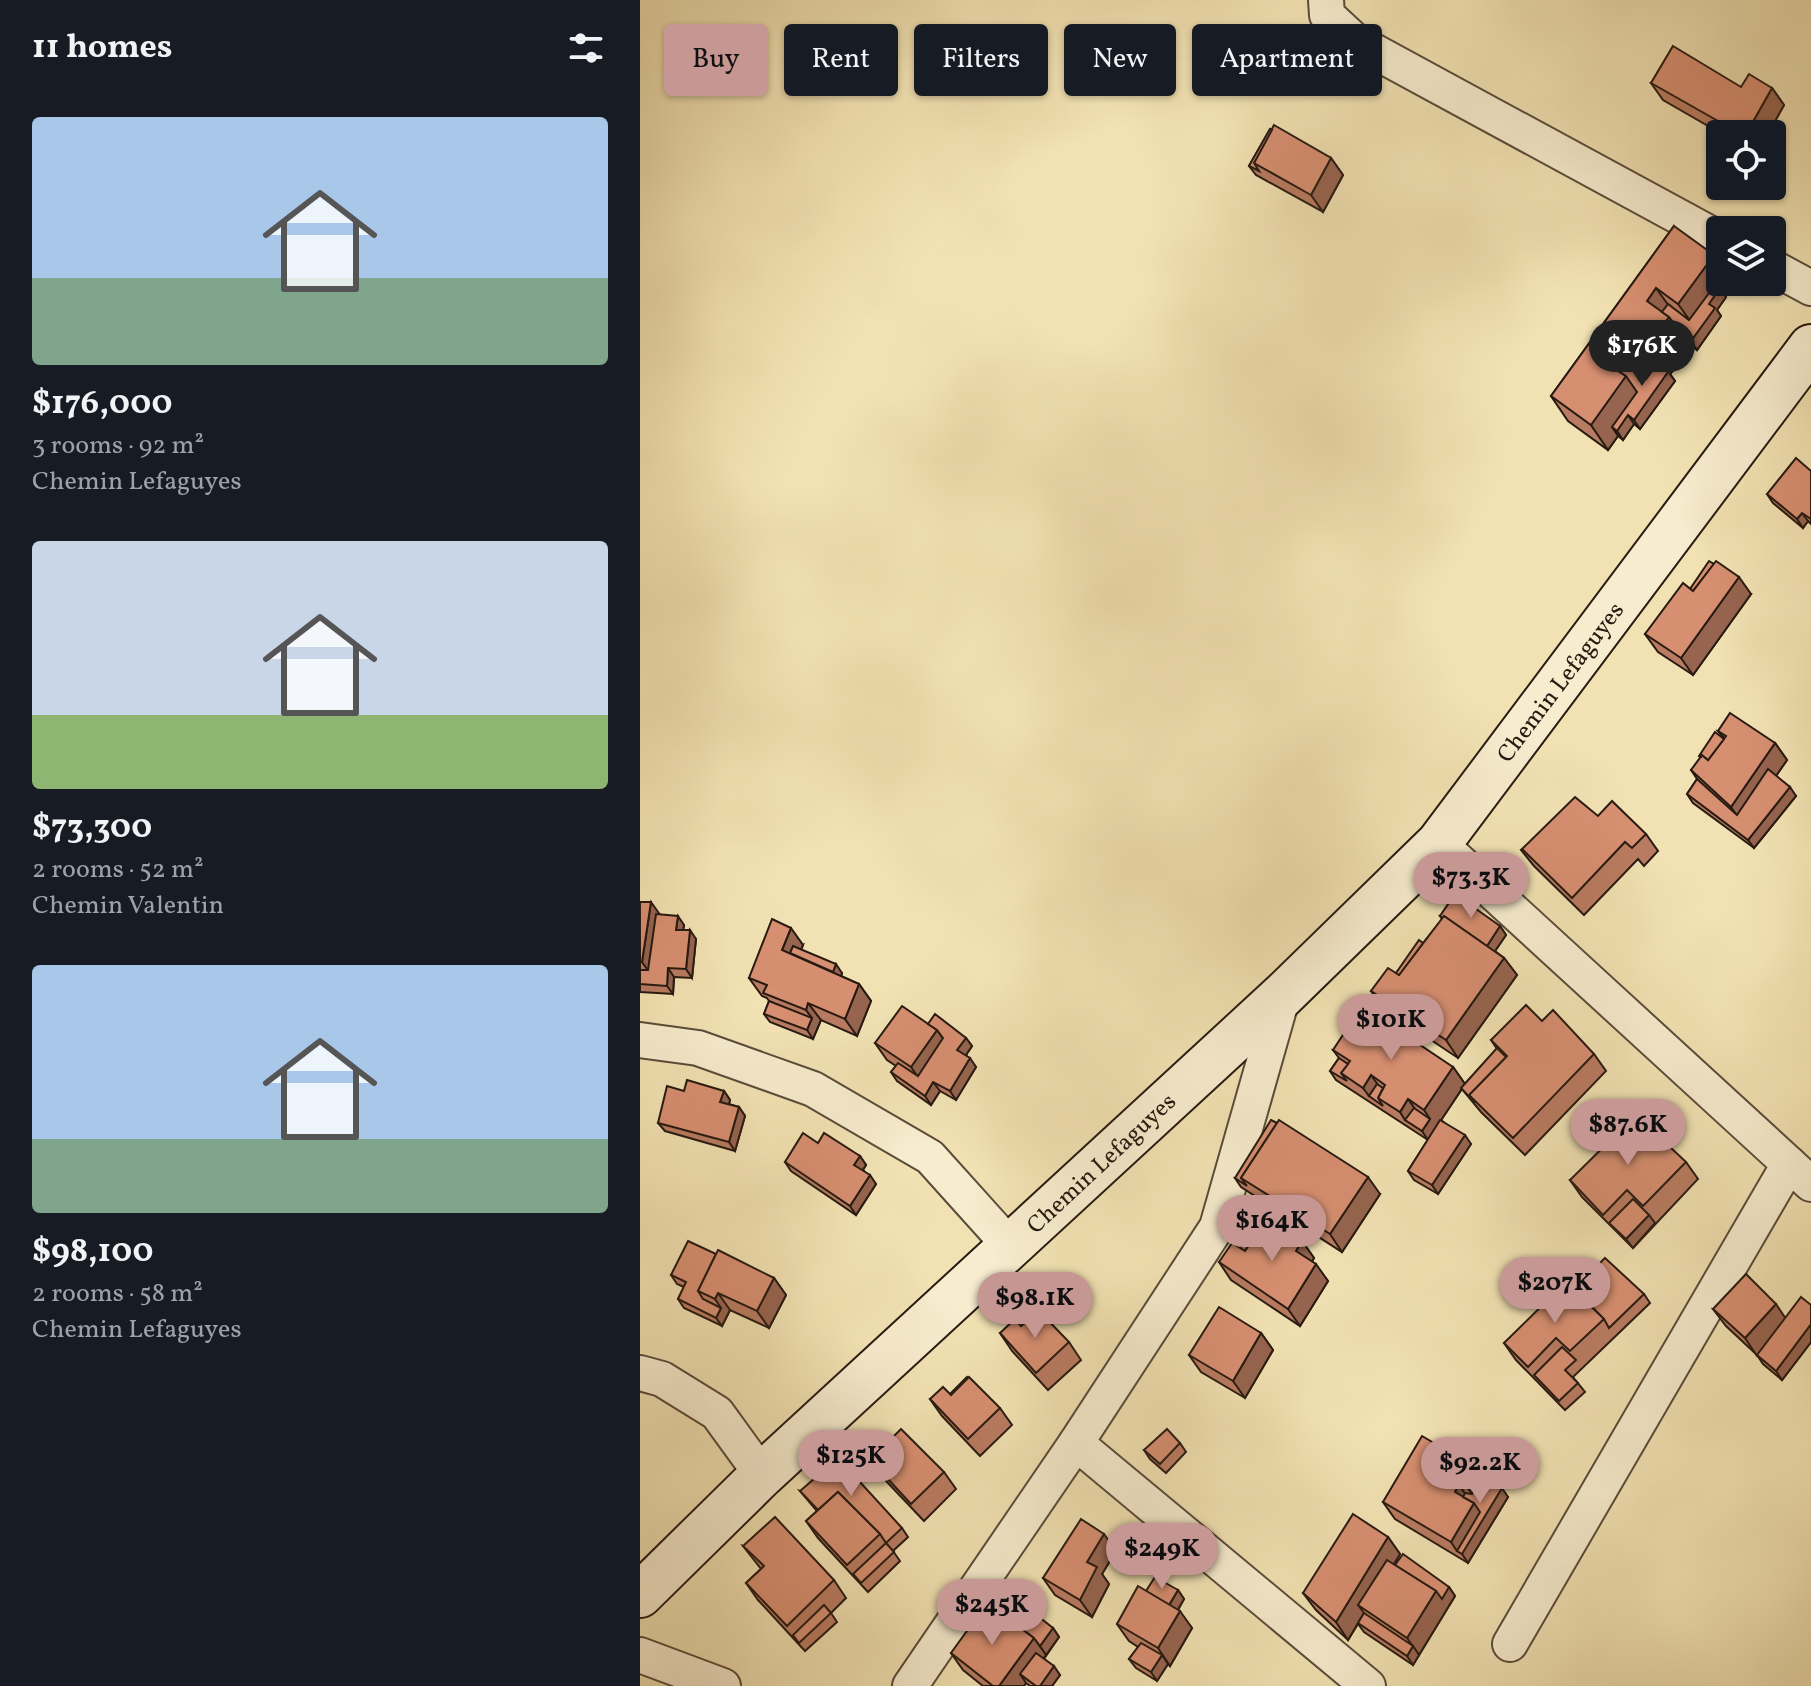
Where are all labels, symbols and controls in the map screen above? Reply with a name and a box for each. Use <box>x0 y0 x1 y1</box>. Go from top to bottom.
chip: Buy <box>664 24 768 96</box>
chip: Rent <box>784 24 898 96</box>
chip: Filters <box>914 24 1048 96</box>
chip: New <box>1064 24 1176 96</box>
chip: Apartment <box>1192 24 1382 96</box>
text: 11 homes <box>32 25 172 72</box>
icon: filters <box>564 26 608 70</box>
map controls <box>1706 120 1786 296</box>
button: locate <box>1706 120 1786 200</box>
icon: home <box>248 169 392 313</box>
button: layers <box>1706 216 1786 296</box>
pin: $176K <box>1586 320 1698 388</box>
text: $176K <box>1607 328 1677 364</box>
text: $176,000 <box>32 381 173 428</box>
text: 3 rooms · 92 m² <box>32 428 204 464</box>
text: Chemin Lefaguyes <box>32 464 242 500</box>
icon: home <box>248 593 392 737</box>
street label: Chemin Lefaguyes <box>1490 596 1633 771</box>
text: $73,300 <box>32 805 152 852</box>
text: 2 rooms · 52 m² <box>32 852 204 888</box>
pin: $73.3K <box>1406 852 1536 920</box>
text: $73.3K <box>1432 860 1510 896</box>
text: Chemin Valentin <box>32 888 224 924</box>
pin: $101K <box>1335 994 1447 1062</box>
text: $101K <box>1356 1002 1426 1038</box>
icon: home <box>248 1017 392 1161</box>
street label: Chemin Lefaguyes <box>1020 1086 1185 1243</box>
pin: $87.6K <box>1563 1099 1693 1167</box>
text: $87.6K <box>1589 1107 1668 1143</box>
pin: $164K <box>1216 1195 1328 1263</box>
text: $164K <box>1235 1203 1309 1239</box>
text: $98,100 <box>32 1229 153 1276</box>
pin: $207K <box>1499 1257 1611 1325</box>
text: $207K <box>1517 1265 1593 1301</box>
pin: $98.1K <box>970 1272 1100 1340</box>
text: 2 rooms · 58 m² <box>32 1276 203 1312</box>
text: $98.1K <box>995 1280 1075 1316</box>
text: Chemin Lefaguyes <box>32 1312 242 1348</box>
pin: $125K <box>795 1430 907 1498</box>
pin: $92.2K <box>1415 1437 1545 1505</box>
text: $125K <box>816 1438 886 1474</box>
text: $92.2K <box>1439 1445 1521 1481</box>
pin: $249K <box>1106 1523 1218 1591</box>
text: $249K <box>1124 1531 1200 1567</box>
pin: $245K <box>936 1579 1048 1647</box>
text: $245K <box>955 1587 1029 1623</box>

